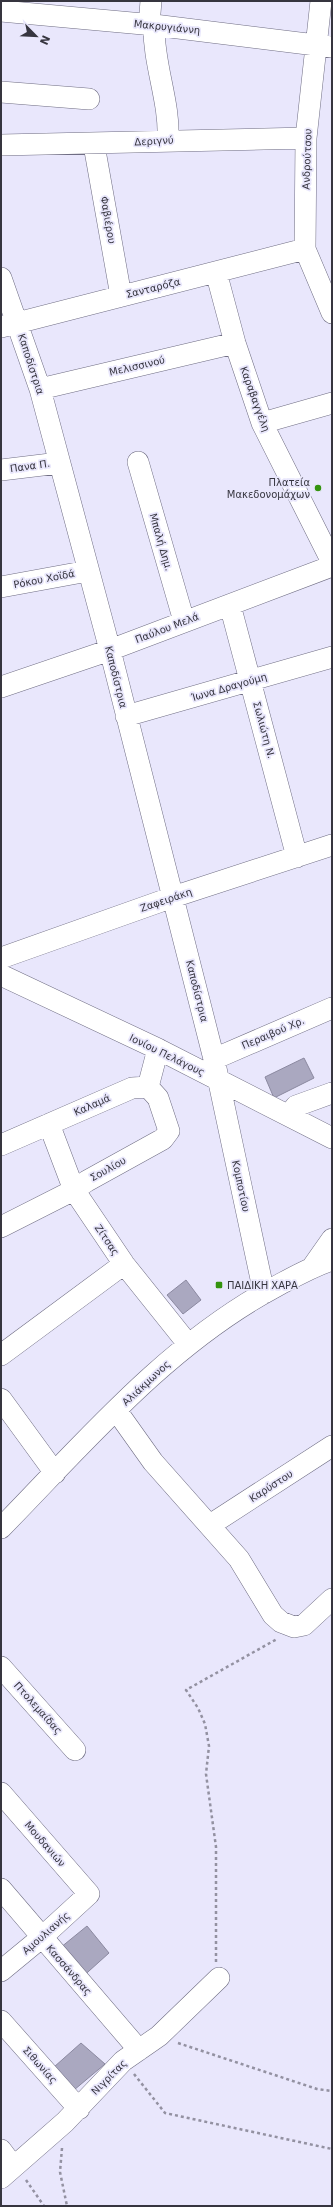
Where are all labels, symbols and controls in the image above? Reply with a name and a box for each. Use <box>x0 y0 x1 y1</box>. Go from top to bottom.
north arrow <box>16 16 56 56</box>
street label: Μακρυγιάννη <box>133 18 201 36</box>
text: N <box>37 33 52 47</box>
street label: Ανδρούτσου <box>300 128 314 190</box>
street label: Δεριγνύ <box>134 134 174 148</box>
street label: Φαβιέρου <box>98 195 118 245</box>
street label: Σανταρόζα <box>125 276 182 300</box>
street label: Καποδίστρια <box>16 332 46 396</box>
street label: Μελισσινού <box>108 354 166 378</box>
street label: Καραβαγγέλη <box>238 365 272 433</box>
street label: Πανα Π. <box>9 458 51 474</box>
place label: Πλατεία Μακεδονομάχων <box>227 477 310 500</box>
marker: Πλατεία Μακεδονομάχων <box>313 483 323 493</box>
street label: Μπαλή Δημ. <box>148 512 174 572</box>
street label: Ρόκου Χοϊδά <box>12 568 76 590</box>
street label: Παύλου Μελά <box>134 611 201 645</box>
street label: Καποδίστρια <box>103 645 129 710</box>
street label: Ίωνα Δραγούμη <box>189 671 268 703</box>
street label: Σωλιώτη Ν. <box>251 700 277 760</box>
street label: Ζαφειράκη <box>139 886 193 914</box>
street label: Καποδίστρια <box>184 959 210 1024</box>
street label: Περαιβού Χρ. <box>240 1015 306 1051</box>
street label: Ιονίου Πελάγους <box>128 1032 206 1078</box>
street label: Καλαμά <box>72 1092 112 1118</box>
street label: Σουλίου <box>88 1155 128 1183</box>
street label: Κομποτίου <box>230 1159 252 1213</box>
street label: Ζίτσας <box>93 1222 121 1258</box>
marker: ΠΑΙΔΙΚΗ ΧΑΡΑ <box>214 1280 224 1290</box>
place label: ΠΑΙΔΙΚΗ ΧΑΡΑ <box>227 1280 298 1291</box>
street label: Αλιάκμωνος <box>120 1358 172 1408</box>
street label: Καρύστου <box>247 1468 295 1504</box>
street label: Πτολεμαίδας <box>12 1680 64 1736</box>
street label: Μουδανιών <box>22 1819 68 1869</box>
street label: Αμουλιανής <box>20 1910 72 1956</box>
street label: Κασσάνδρας <box>44 1943 94 1997</box>
street label: Σιθωνίας <box>21 2044 59 2086</box>
street label: Νιγρίτας <box>89 2057 129 2097</box>

